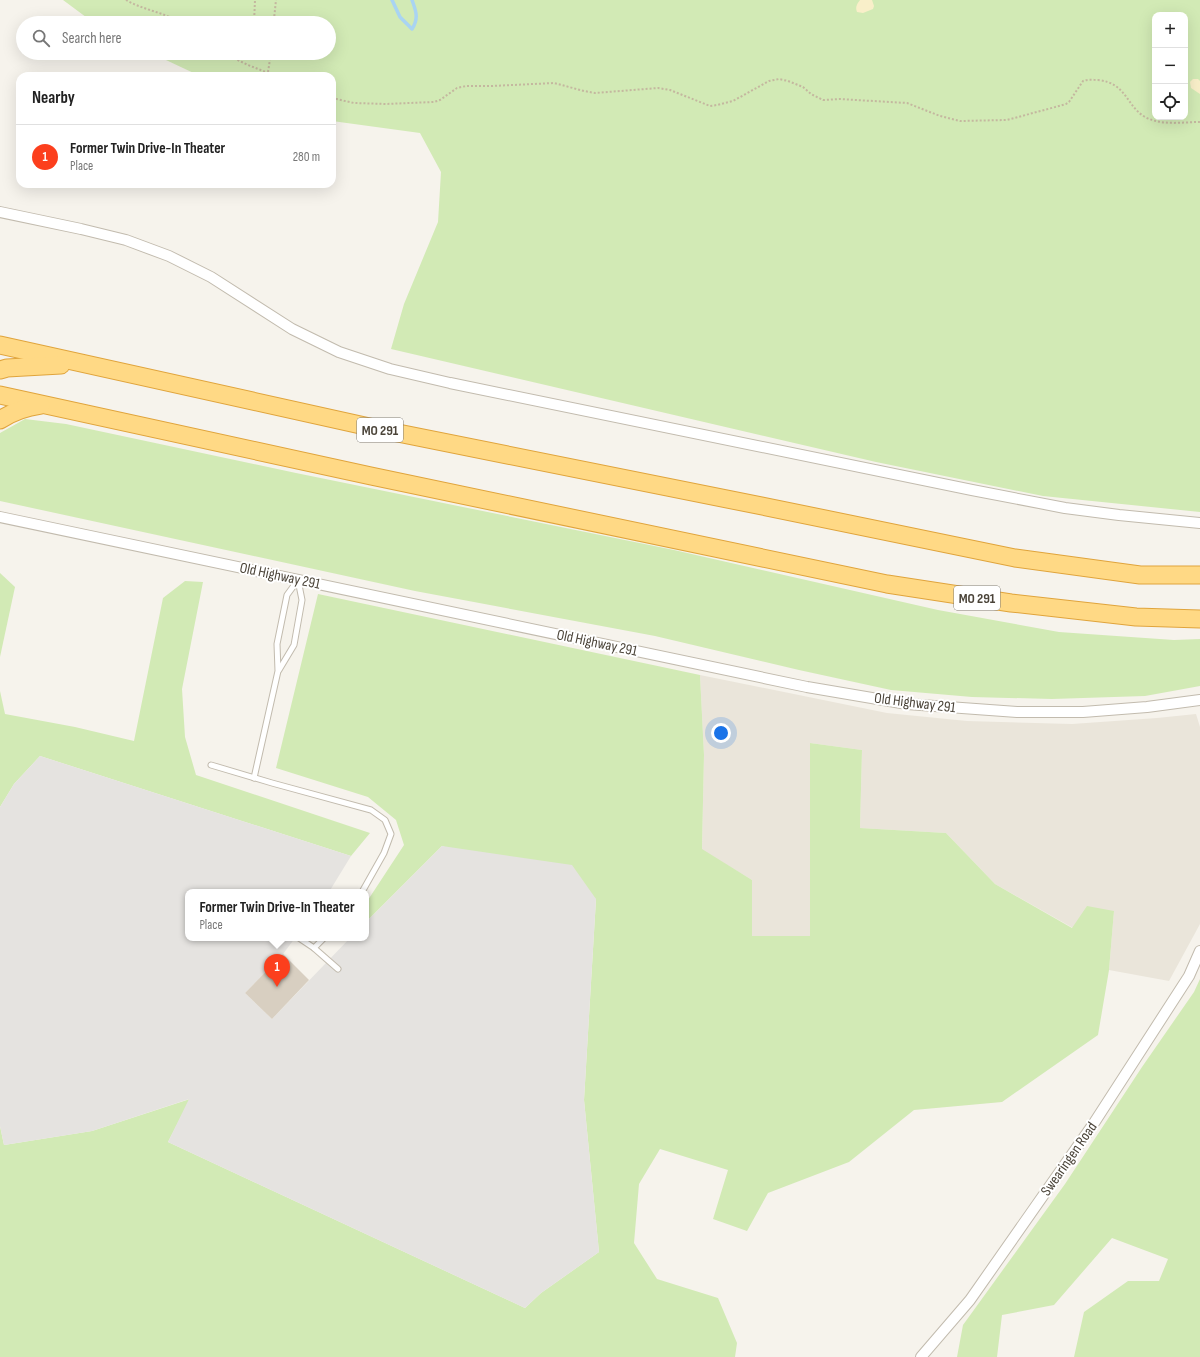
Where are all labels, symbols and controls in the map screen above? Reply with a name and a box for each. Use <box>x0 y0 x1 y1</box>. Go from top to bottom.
map controls <box>1152 12 1188 120</box>
button: + <box>1152 12 1188 48</box>
search box <box>16 16 336 60</box>
icon: search <box>30 27 52 49</box>
text: Search here <box>62 29 122 48</box>
button: − <box>1152 48 1188 84</box>
button: locate <box>1152 84 1188 120</box>
text: Nearby <box>32 88 75 108</box>
text: Former Twin Drive-In Theater <box>70 139 225 158</box>
text: 1 <box>42 149 48 165</box>
text: 280 m <box>293 149 320 165</box>
text: Place <box>70 158 93 174</box>
road number: MO 291 <box>357 418 403 442</box>
street label: Old Highway 291 <box>238 558 323 594</box>
road number: MO 291 <box>954 586 1000 610</box>
street label: Old Highway 291 <box>555 625 640 661</box>
street label: Old Highway 291 <box>873 689 957 718</box>
your location <box>711 723 731 743</box>
popup <box>185 889 369 941</box>
text: Former Twin Drive-In Theater <box>199 898 355 917</box>
text: Place <box>199 917 223 933</box>
pin: 1 <box>264 954 290 987</box>
street label: Swearingen Road <box>1037 1118 1101 1200</box>

